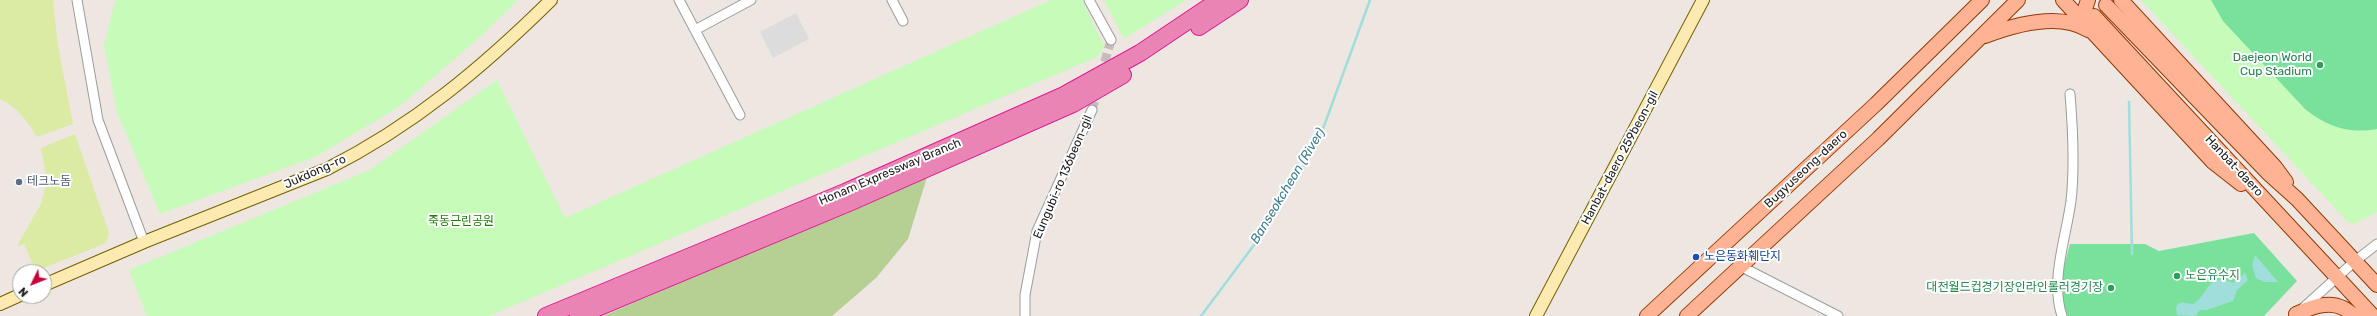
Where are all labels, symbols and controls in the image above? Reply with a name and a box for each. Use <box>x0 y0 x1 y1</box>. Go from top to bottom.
place label: Daejeon World Cup Stadium <box>2233 51 2312 79</box>
marker: Daejeon World Cup Stadium <box>2315 60 2325 70</box>
street label: Hanbat-daero 259beon-gil <box>1579 89 1661 227</box>
street label: Eungubi-ro 136beon-gil <box>1030 113 1096 241</box>
water label: Banseokcheon (River) <box>1247 125 1329 247</box>
street label: Bugyuseong-daero <box>1762 127 1850 211</box>
street label: Hanbat-daero <box>2202 132 2266 200</box>
street label: Honam Expressway Branch <box>817 136 963 208</box>
street label: Jukdong-ro <box>282 152 348 192</box>
place label: 테크노돔 <box>27 175 71 189</box>
marker: 테크노돔 <box>14 177 24 187</box>
park label: 죽동근린공원 <box>428 215 494 229</box>
place label: 노은동화훼단지 <box>1704 250 1781 264</box>
marker: 노은동화훼단지 <box>1691 252 1701 262</box>
north arrow <box>12 264 52 304</box>
place label: 노은유수지 <box>2185 269 2240 283</box>
marker: 노은유수지 <box>2172 271 2182 281</box>
place label: 대전월드컵경기장인라인롤러경기장 <box>1926 281 2103 295</box>
marker: 대전월드컵경기장인라인롤러경기장 <box>2106 283 2116 293</box>
text: N <box>16 285 31 299</box>

